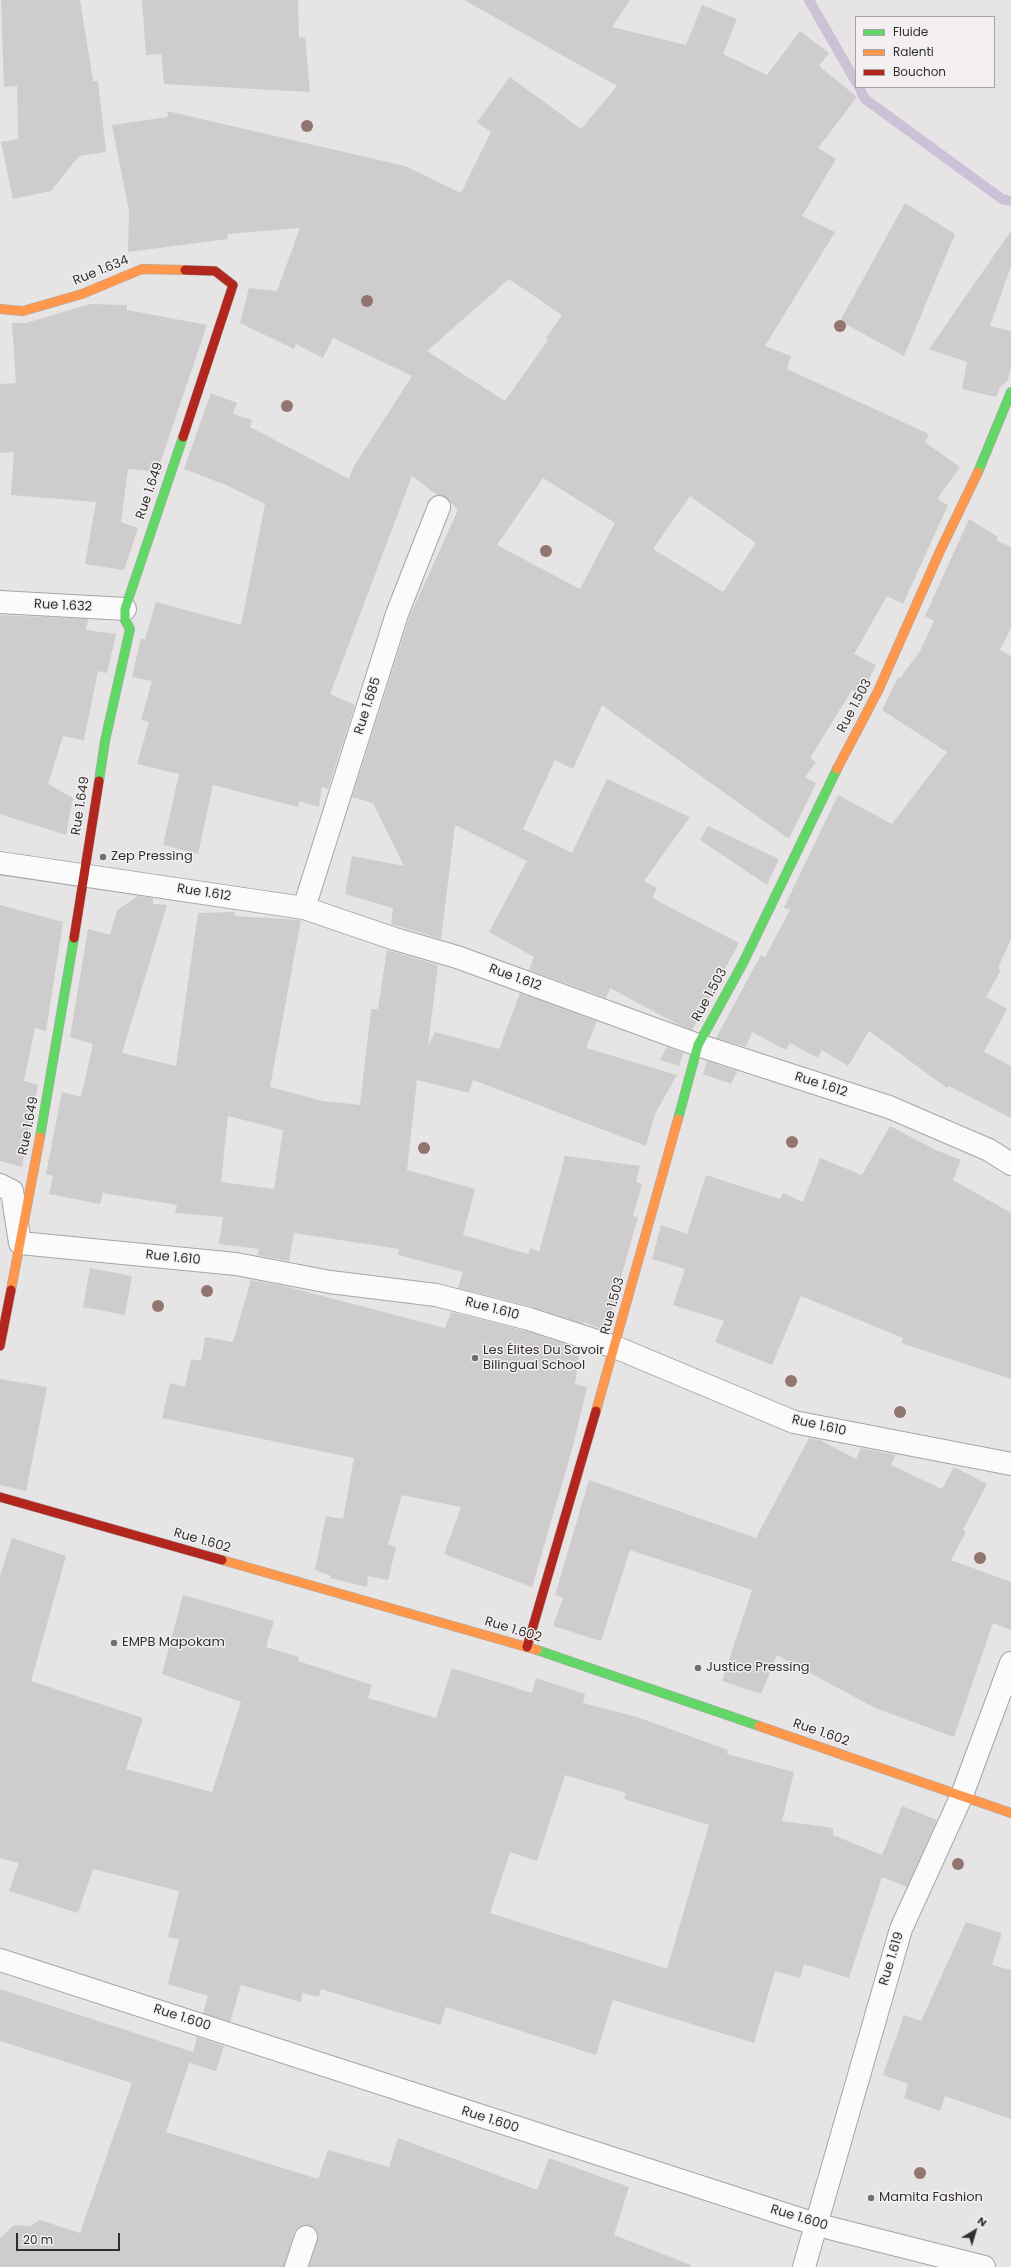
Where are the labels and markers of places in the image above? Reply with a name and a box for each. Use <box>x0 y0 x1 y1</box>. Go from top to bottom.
place label: Zep Pressing <box>111 849 193 865</box>
marker: Zep Pressing <box>98 852 108 862</box>
place label: Les Élites Du Savoir Bilingual School <box>483 1343 604 1374</box>
marker: Les Élites Du Savoir Bilingual School <box>470 1353 480 1363</box>
place label: EMPB Mapokam <box>122 1635 225 1651</box>
marker: EMPB Mapokam <box>109 1638 119 1648</box>
place label: Justice Pressing <box>706 1660 810 1676</box>
marker: Justice Pressing <box>693 1663 703 1673</box>
place label: Mamita Fashion <box>879 2190 983 2206</box>
marker: Mamita Fashion <box>866 2193 876 2203</box>

